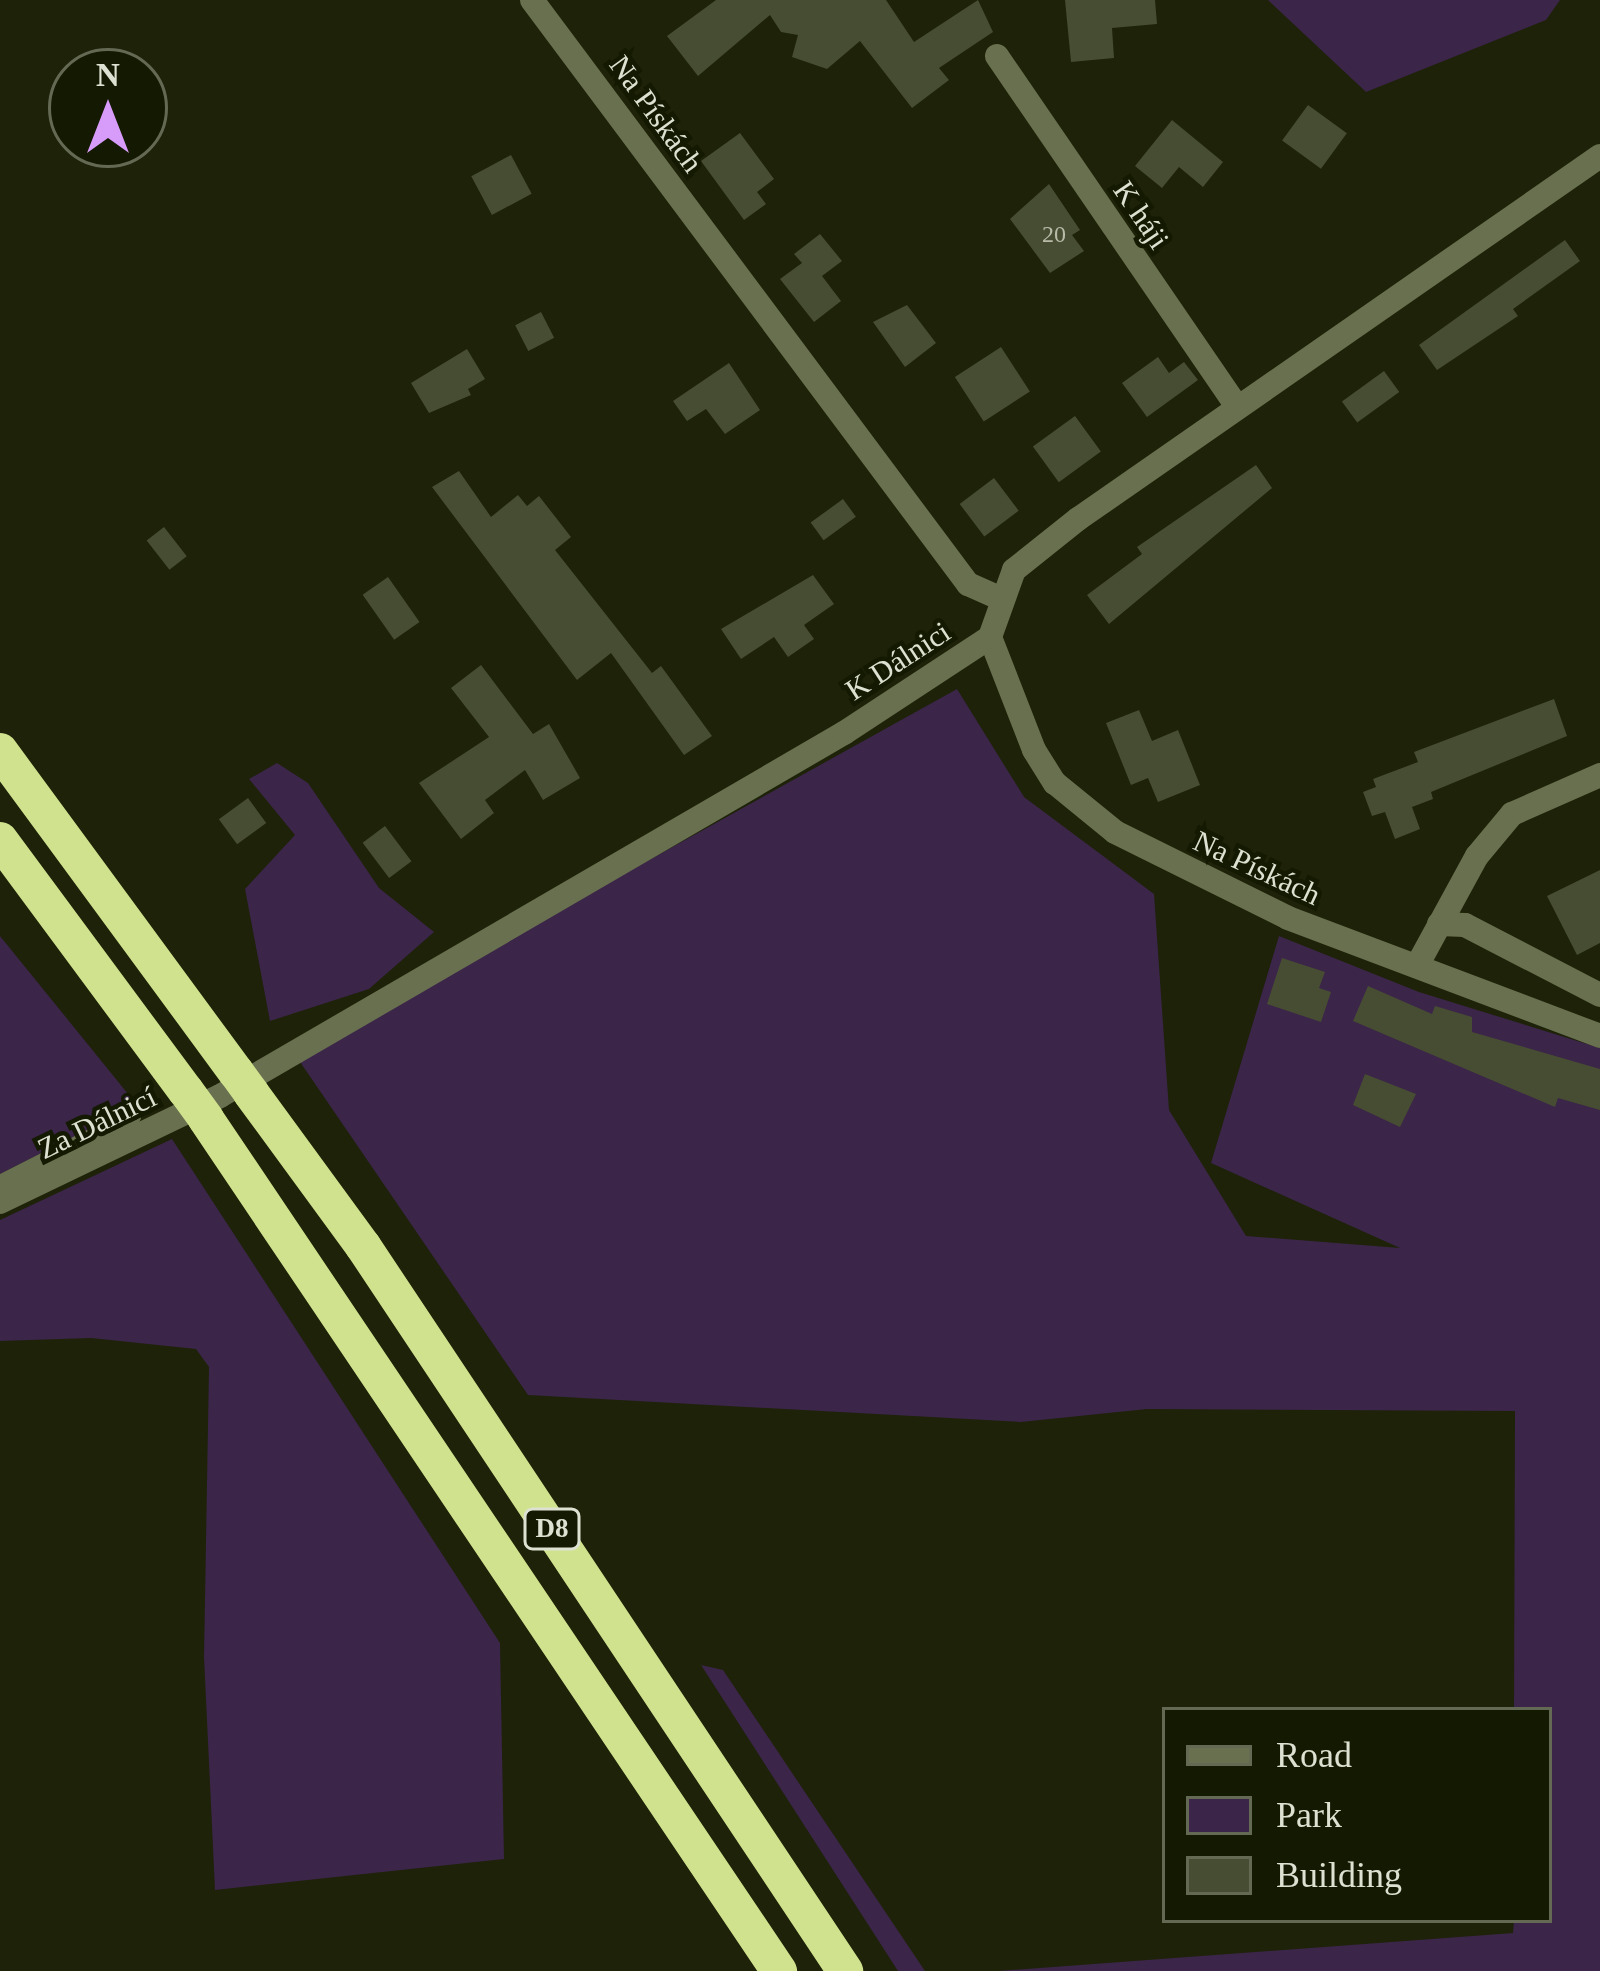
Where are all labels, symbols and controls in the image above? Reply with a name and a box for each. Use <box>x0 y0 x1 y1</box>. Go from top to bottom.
north arrow <box>48 48 168 168</box>
street label: Na Pískách <box>602 48 710 180</box>
text: N <box>96 57 120 93</box>
street label: K háji <box>1105 174 1177 256</box>
house number: 20 <box>1042 221 1066 249</box>
street label: K Dálnici <box>839 614 957 708</box>
street label: Na Pískách <box>1188 823 1326 913</box>
street label: Za Dálnicí <box>32 1079 162 1167</box>
road number: D8 <box>522 1508 582 1550</box>
legend <box>1162 1707 1552 1923</box>
text: Road <box>1276 1735 1352 1775</box>
text: Park <box>1276 1795 1342 1835</box>
text: Building <box>1276 1855 1402 1895</box>

